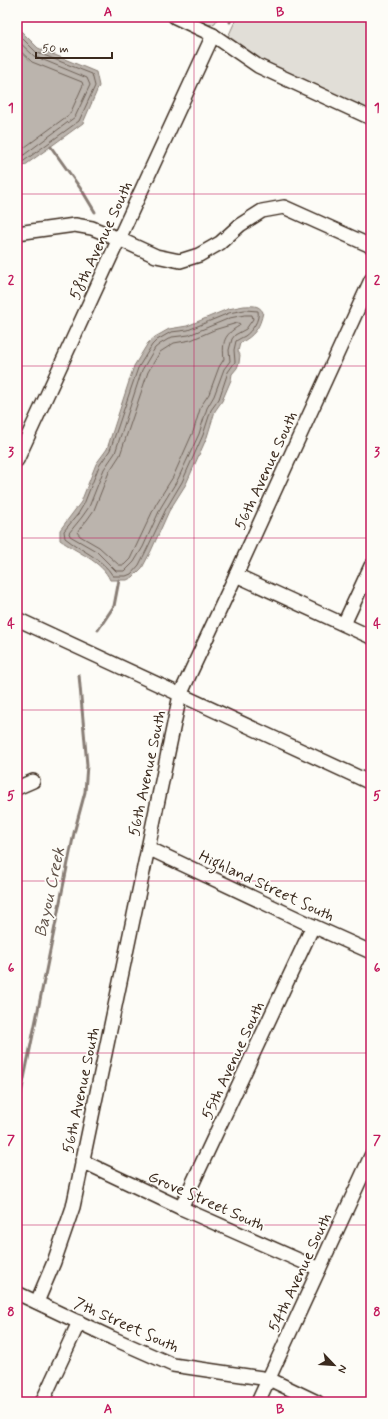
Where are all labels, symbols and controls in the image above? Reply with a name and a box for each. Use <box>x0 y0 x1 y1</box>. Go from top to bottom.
text: A <box>104 4 112 21</box>
text: B <box>276 4 285 21</box>
scale bar <box>36 34 112 60</box>
text: 50 m <box>42 41 69 57</box>
text: 1 <box>8 100 14 117</box>
text: 1 <box>374 100 380 117</box>
street label: 58th Avenue South <box>65 178 138 303</box>
text: 2 <box>8 272 15 289</box>
text: 2 <box>374 272 381 289</box>
street label: 56th Avenue South <box>230 408 303 533</box>
text: 3 <box>8 444 14 461</box>
text: 3 <box>374 444 380 461</box>
text: 4 <box>7 616 15 633</box>
text: 4 <box>373 616 381 633</box>
street label: 56th Avenue South <box>124 708 171 838</box>
text: 5 <box>7 788 15 805</box>
text: 5 <box>373 788 381 805</box>
water label: Bayou Creek <box>30 845 70 939</box>
street label: Highland Street South <box>195 846 338 928</box>
text: 6 <box>8 960 15 977</box>
text: 6 <box>374 960 381 977</box>
street label: 55th Avenue South <box>197 998 270 1123</box>
street label: 56th Avenue South <box>58 1025 105 1155</box>
text: 7 <box>7 1132 15 1149</box>
text: 7 <box>373 1132 381 1149</box>
street label: Grove Street South <box>145 1166 268 1237</box>
street label: 54th Avenue South <box>264 1210 337 1336</box>
street label: 7th Street South <box>71 1293 182 1358</box>
text: 8 <box>7 1304 15 1321</box>
text: 8 <box>373 1304 381 1321</box>
north arrow <box>314 1345 354 1385</box>
text: N <box>334 1363 350 1375</box>
text: A <box>104 1401 112 1418</box>
text: B <box>276 1401 285 1418</box>

